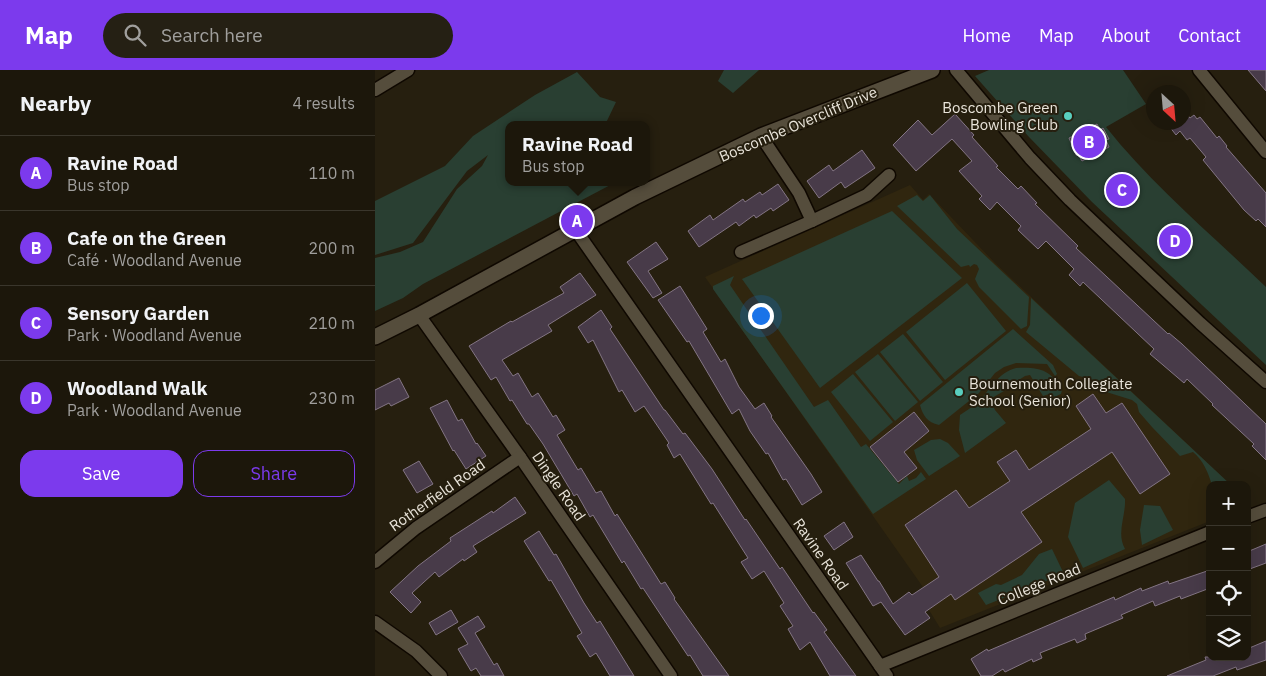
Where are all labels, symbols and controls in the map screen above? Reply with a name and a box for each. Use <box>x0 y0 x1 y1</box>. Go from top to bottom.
search box <box>103 13 453 58</box>
text: Map <box>25 19 73 51</box>
icon: search <box>121 21 149 49</box>
text: Search here <box>161 23 263 47</box>
text: Home <box>963 24 1011 47</box>
text: Map <box>1039 24 1074 47</box>
text: About <box>1102 24 1150 47</box>
text: Contact <box>1178 24 1241 47</box>
street label: Boscombe Overcliff Drive <box>716 82 880 166</box>
north arrow <box>1146 85 1191 130</box>
text: Nearby <box>20 89 91 117</box>
text: 4 results <box>292 93 355 113</box>
place label: Boscombe Green Bowling Club <box>942 98 1058 134</box>
marker: Boscombe Green Bowling Club <box>1062 110 1074 122</box>
popup <box>505 121 650 186</box>
pin: B <box>1073 123 1105 161</box>
text: Ravine Road <box>522 132 633 156</box>
text: Ravine Road <box>67 151 178 175</box>
text: Bus stop <box>522 156 585 176</box>
text: A <box>31 163 41 183</box>
text: 110 m <box>308 163 355 183</box>
pin: C <box>1106 171 1138 209</box>
text: Bus stop <box>67 175 130 195</box>
pin: A <box>561 202 593 240</box>
pin: D <box>1159 222 1191 260</box>
text: Cafe on the Green <box>67 226 226 250</box>
text: B <box>31 238 41 258</box>
text: 200 m <box>308 238 355 258</box>
text: Café · Woodland Avenue <box>67 250 242 270</box>
text: Sensory Garden <box>67 301 209 325</box>
your location <box>748 303 774 329</box>
text: C <box>31 313 41 333</box>
text: 210 m <box>308 313 355 333</box>
text: Park · Woodland Avenue <box>67 325 242 345</box>
place label: Bournemouth Collegiate School (Senior) <box>969 374 1132 410</box>
text: Woodland Walk <box>67 376 207 400</box>
marker: Bournemouth Collegiate School (Senior) <box>953 386 965 398</box>
text: D <box>30 388 42 408</box>
text: 230 m <box>308 388 355 408</box>
text: Park · Woodland Avenue <box>67 400 242 420</box>
street label: Dingle Road <box>528 448 590 524</box>
button: Save <box>20 450 183 497</box>
button: Share <box>193 450 355 497</box>
street label: Rotherfield Road <box>385 455 489 535</box>
map controls <box>1206 481 1251 661</box>
button: + <box>1206 481 1251 526</box>
street label: Ravine Road <box>789 514 853 594</box>
button: − <box>1206 526 1251 571</box>
street label: College Road <box>995 559 1083 609</box>
button: locate <box>1206 571 1251 616</box>
button: layers <box>1206 616 1251 661</box>

